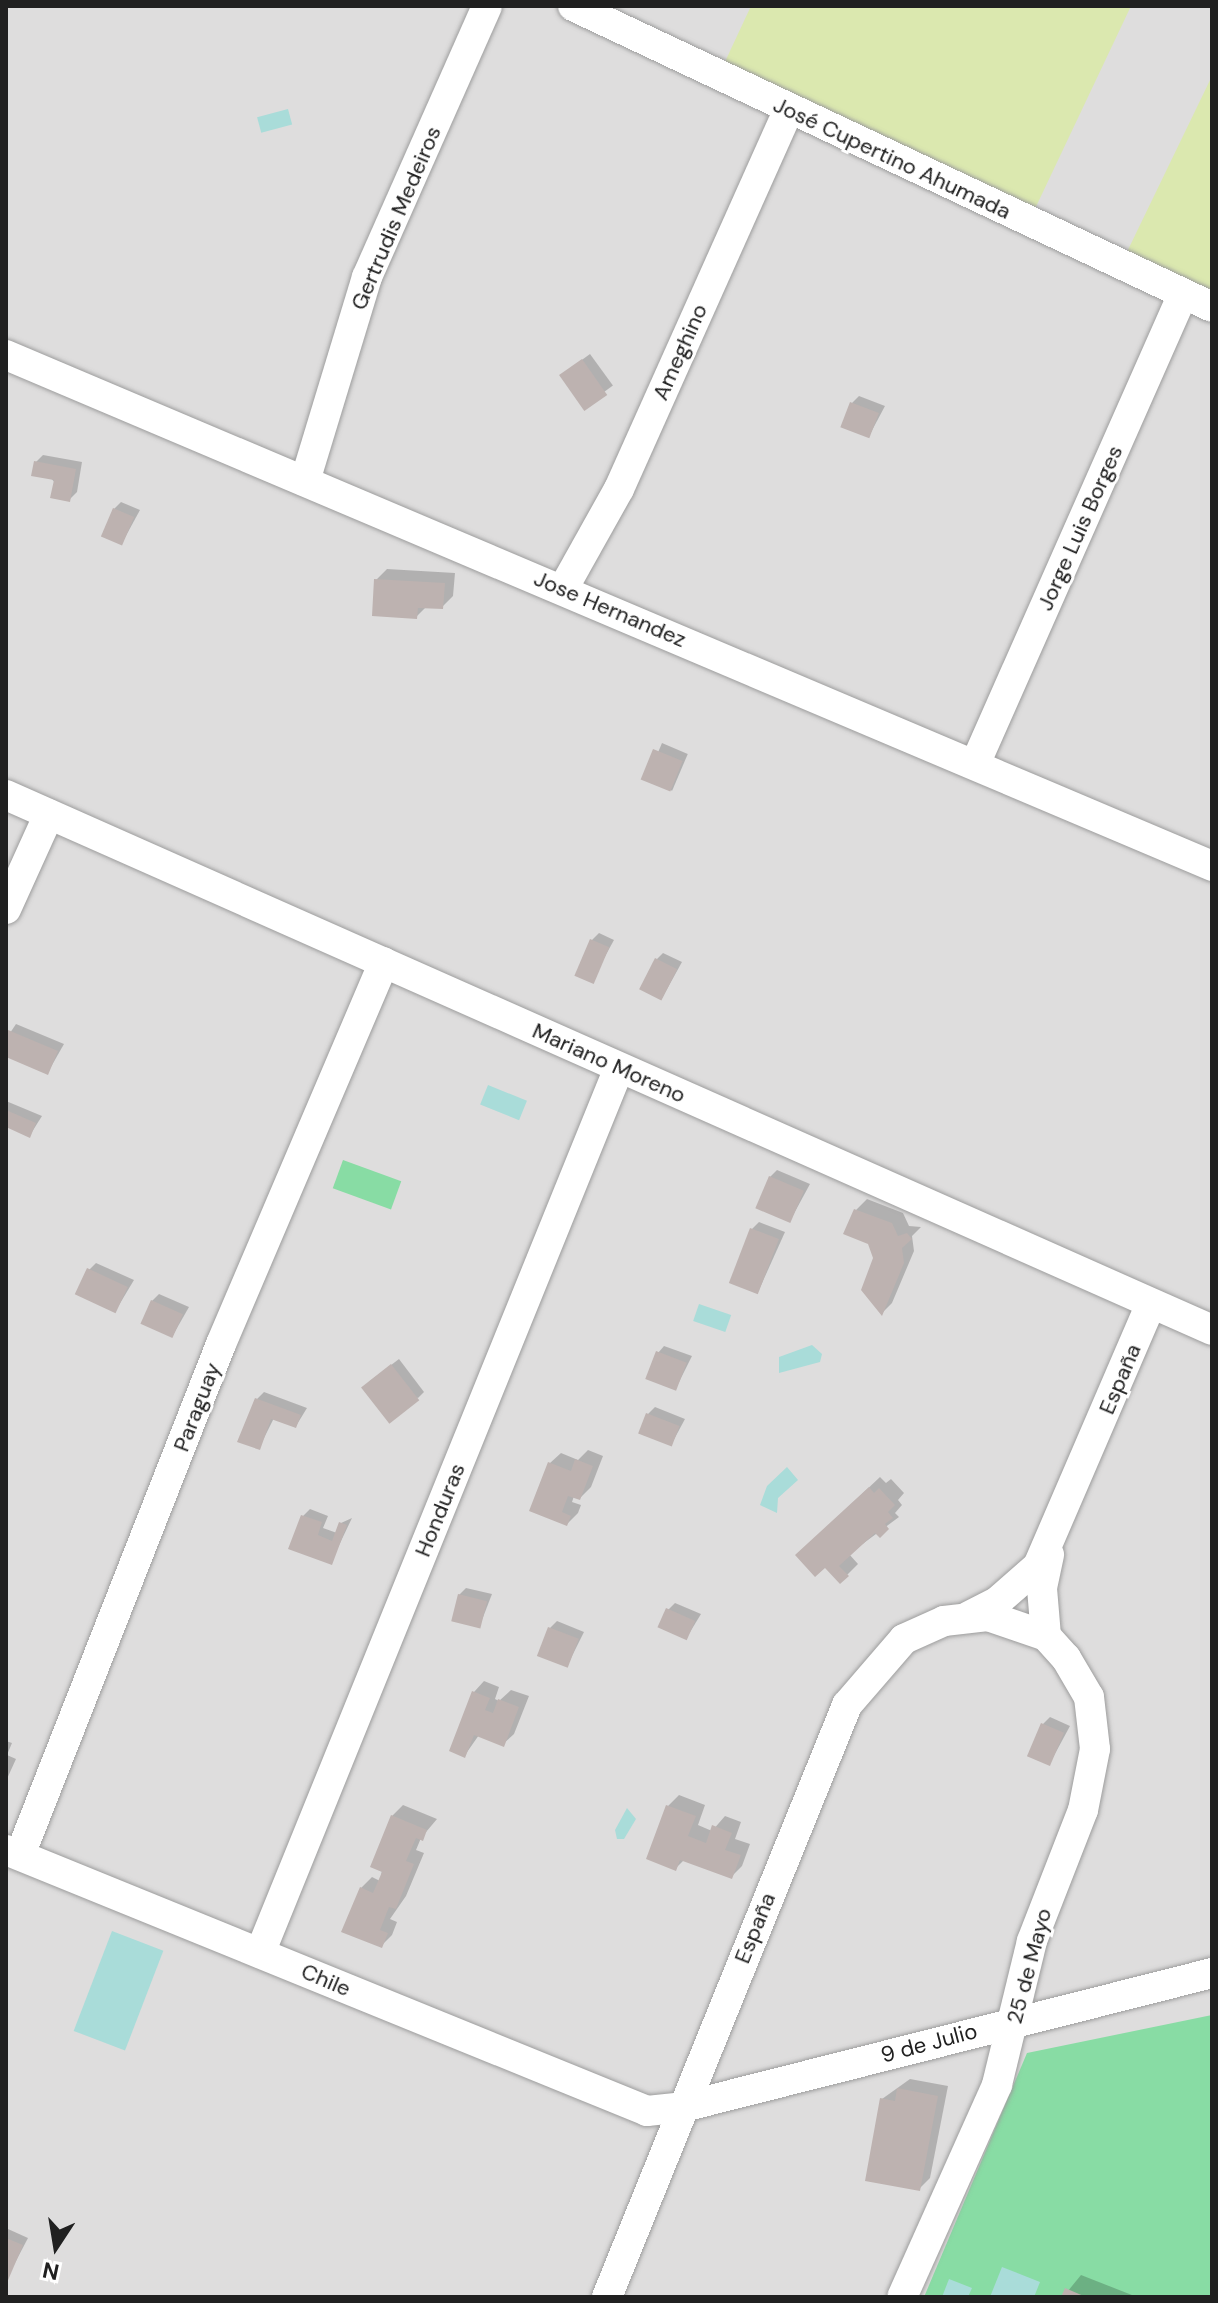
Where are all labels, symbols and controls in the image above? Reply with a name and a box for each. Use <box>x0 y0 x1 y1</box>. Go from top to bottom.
street label: José Cupertino Ahumada <box>769 91 1015 225</box>
street label: Gertrudis Medeiros <box>345 122 447 314</box>
street label: Ameghino <box>647 300 713 404</box>
street label: Jorge Luis Borges <box>1032 441 1128 615</box>
street label: Jose Hernandez <box>530 565 690 653</box>
street label: Mariano Moreno <box>528 1017 690 1109</box>
street label: España <box>1093 1340 1147 1418</box>
street label: Paraguay <box>168 1359 226 1455</box>
street label: Honduras <box>409 1460 471 1560</box>
street label: España <box>729 1889 781 1967</box>
street label: 25 de Mayo <box>1001 1905 1057 2027</box>
street label: Chile <box>297 1958 355 2002</box>
street label: 9 de Julio <box>878 2017 980 2069</box>
north arrow <box>16 2207 96 2287</box>
text: N <box>40 2255 62 2287</box>

